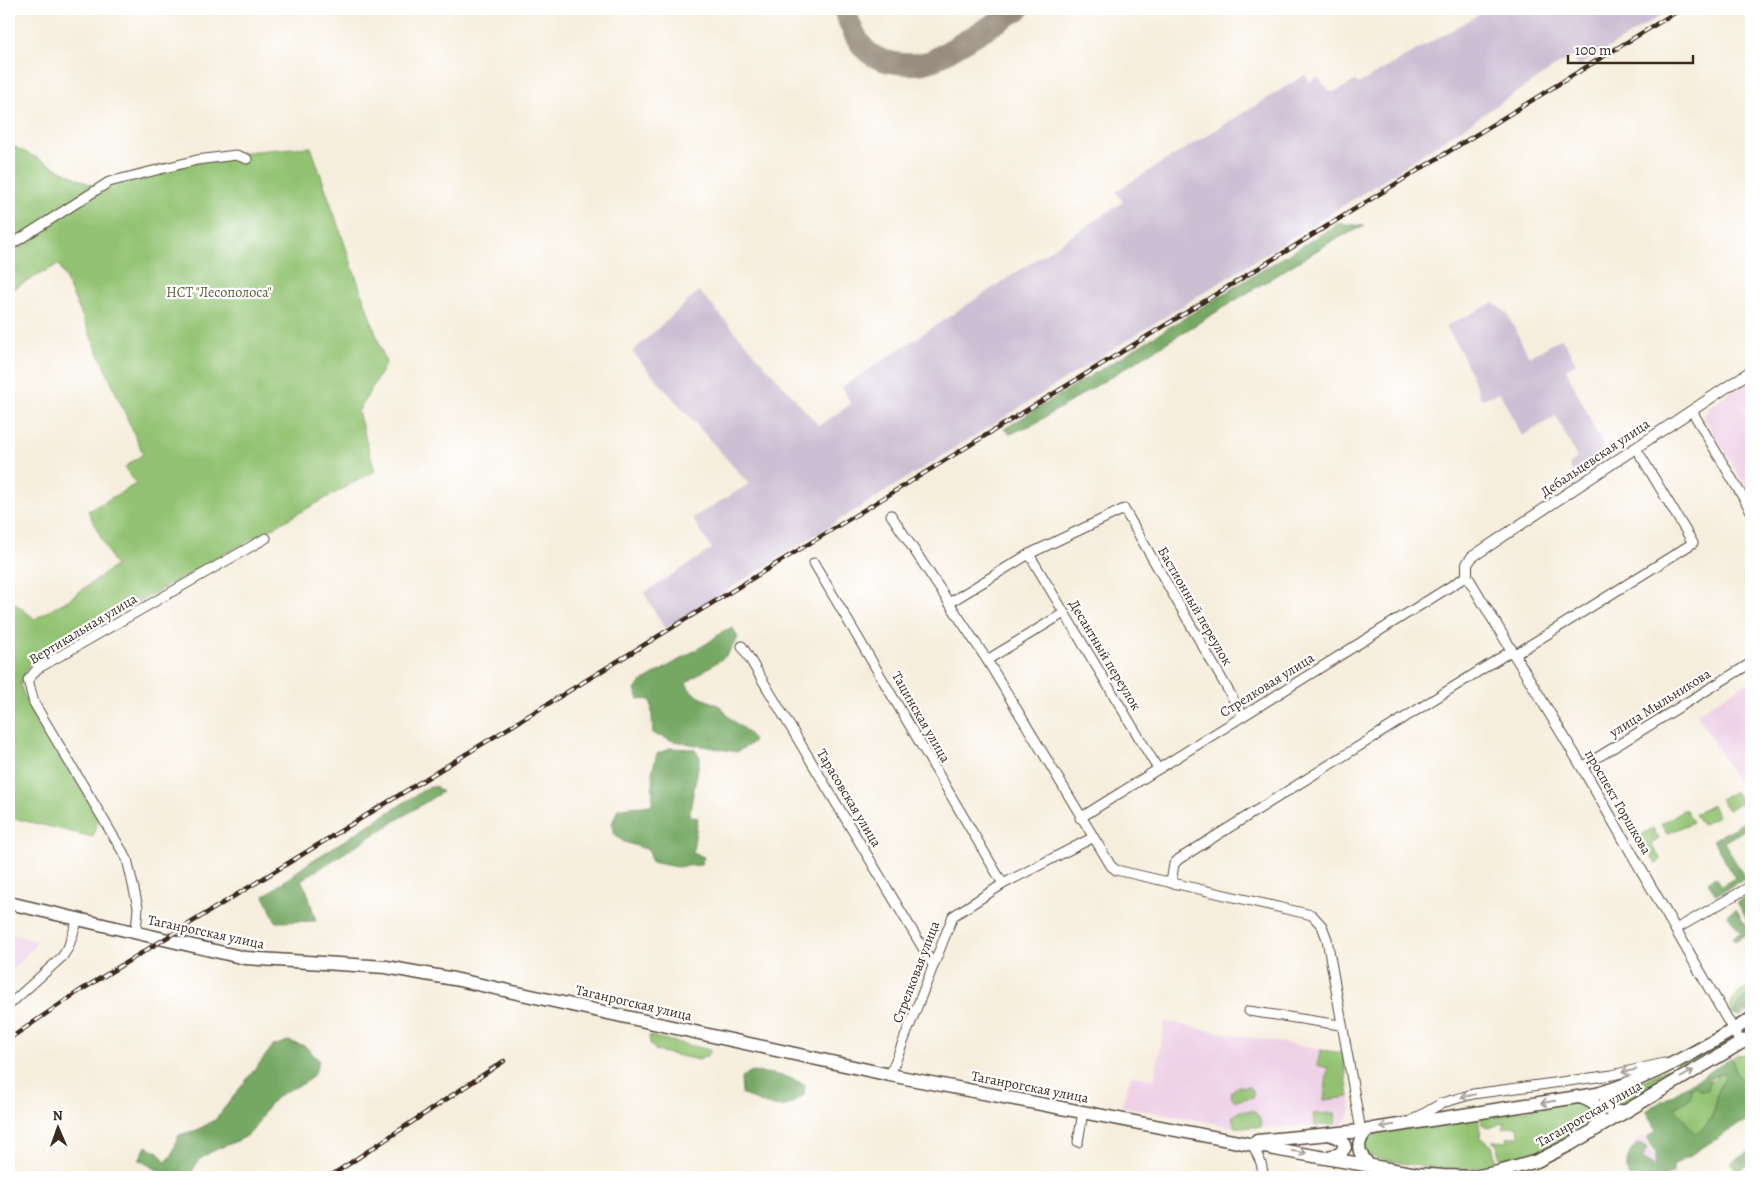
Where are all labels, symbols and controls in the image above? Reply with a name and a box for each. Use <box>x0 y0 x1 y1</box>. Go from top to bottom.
scale bar <box>1568 32 1692 64</box>
text: 100 m <box>1575 40 1612 60</box>
park label: НСТ "Лесополоса" <box>166 283 272 302</box>
street label: Дебальцевская улица <box>1537 414 1654 502</box>
street label: Бастионный переулок <box>1153 543 1237 669</box>
street label: Вертикальная улица <box>25 589 141 669</box>
street label: Десантный переулок <box>1064 596 1146 714</box>
street label: Стрелковая улица <box>1216 648 1318 722</box>
street label: улица Мыльникова <box>1605 664 1715 742</box>
street label: Тацинская улица <box>887 668 955 767</box>
street label: Тарасовская улица <box>812 745 886 851</box>
street label: проспект Горшкова <box>1580 746 1656 858</box>
street label: Таганрогская улица <box>146 910 267 954</box>
street label: Стрелковая улица <box>888 918 944 1026</box>
street label: Таганрогская улица <box>574 980 695 1026</box>
street label: Таганрогская улица <box>970 1066 1091 1108</box>
one-way arrow <box>1621 1067 1637 1076</box>
one-way arrow <box>1680 1069 1694 1079</box>
street label: Таганрогская улица <box>1533 1076 1646 1152</box>
one-way arrow <box>1461 1091 1477 1101</box>
one-way arrow <box>1540 1097 1556 1107</box>
north arrow <box>32 1104 82 1154</box>
text: N <box>52 1106 63 1125</box>
one-way arrow <box>1379 1122 1395 1132</box>
one-way arrow <box>1291 1147 1307 1157</box>

